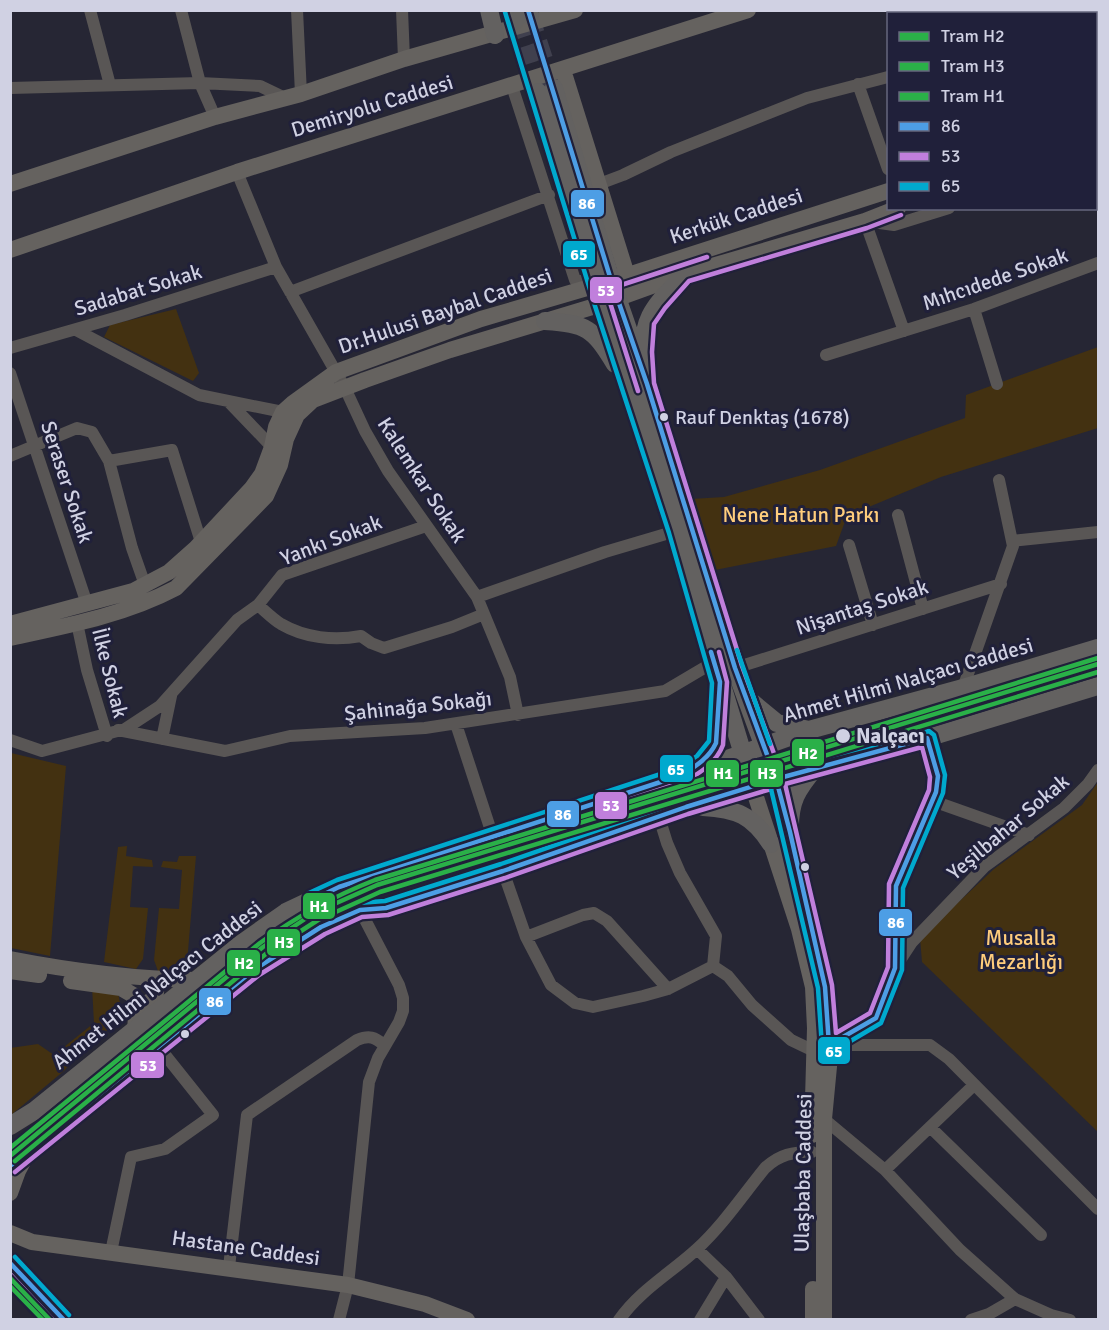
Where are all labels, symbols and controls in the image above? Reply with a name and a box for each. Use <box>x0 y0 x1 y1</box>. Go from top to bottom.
legend <box>887 12 1097 210</box>
text: Tram H2 <box>941 25 1005 47</box>
text: Tram H3 <box>941 55 1005 77</box>
street label: Demiryolu Caddesi <box>288 69 456 143</box>
text: Tram H1 <box>941 85 1005 107</box>
text: 86 <box>941 115 960 137</box>
text: 53 <box>941 145 960 167</box>
text: 65 <box>941 175 960 197</box>
street label: Kerkük Caddesi <box>666 182 806 250</box>
line badge: 86 <box>570 189 605 218</box>
text: 86 <box>578 194 596 214</box>
line badge: 65 <box>562 240 596 268</box>
street label: Mıhcıdede Sokak <box>919 242 1072 316</box>
text: 65 <box>570 245 588 265</box>
street label: Sadabat Sokak <box>71 258 205 322</box>
street label: Dr.Hulusi Baybal Caddesi <box>335 262 555 360</box>
line badge: 53 <box>589 276 623 304</box>
text: 53 <box>597 281 615 301</box>
place label: Rauf Denktaş (1678) <box>675 405 850 430</box>
marker: Rauf Denktaş (1678) <box>658 411 670 423</box>
street label: Kalemkar Sokak <box>372 412 472 548</box>
street label: Seraser Sokak <box>35 418 99 547</box>
park label: Nene Hatun Parkı <box>723 502 879 528</box>
street label: Yankı Sokak <box>277 509 386 571</box>
street label: Nişantaş Sokak <box>793 573 932 641</box>
street label: İlke Sokak <box>86 625 134 721</box>
street label: Ahmet Hilmi Nalçacı Caddesi <box>780 632 1036 728</box>
street label: Şahinağa Sokağı <box>343 685 493 727</box>
place label: Nalçacı <box>856 723 925 749</box>
marker: Nalçacı <box>834 727 852 745</box>
line badge: H2 <box>791 738 825 767</box>
text: H2 <box>798 744 818 764</box>
line badge: 65 <box>659 754 694 783</box>
line badge: H1 <box>705 759 740 788</box>
line badge: H3 <box>749 759 784 788</box>
text: 65 <box>667 760 685 780</box>
text: H1 <box>713 764 733 784</box>
text: H3 <box>757 764 777 784</box>
street label: Yeşilbahar Sokak <box>942 768 1075 886</box>
line badge: 53 <box>594 791 628 820</box>
text: 53 <box>602 796 620 816</box>
line badge: 86 <box>546 800 580 828</box>
text: 86 <box>554 805 572 825</box>
unlabelled marker <box>799 861 811 873</box>
line badge: H1 <box>302 892 336 920</box>
street label: Ahmet Hilmi Nalçacı Caddesi <box>47 895 267 1075</box>
text: H1 <box>309 897 329 917</box>
line badge: 86 <box>878 908 913 937</box>
text: 86 <box>887 913 905 933</box>
park label: Musalla Mezarlığı <box>979 925 1063 975</box>
line badge: H3 <box>266 928 301 957</box>
text: H3 <box>274 933 294 953</box>
line badge: H2 <box>226 949 261 977</box>
text: H2 <box>234 954 254 974</box>
line badge: 86 <box>198 987 232 1016</box>
text: 86 <box>206 992 224 1012</box>
unlabelled marker <box>179 1028 191 1040</box>
line badge: 65 <box>817 1036 851 1065</box>
text: 65 <box>825 1042 843 1062</box>
line badge: 53 <box>130 1051 165 1079</box>
text: 53 <box>139 1056 157 1076</box>
street label: Ulaşbaba Caddesi <box>789 1093 817 1253</box>
street label: Hastane Caddesi <box>170 1225 322 1271</box>

